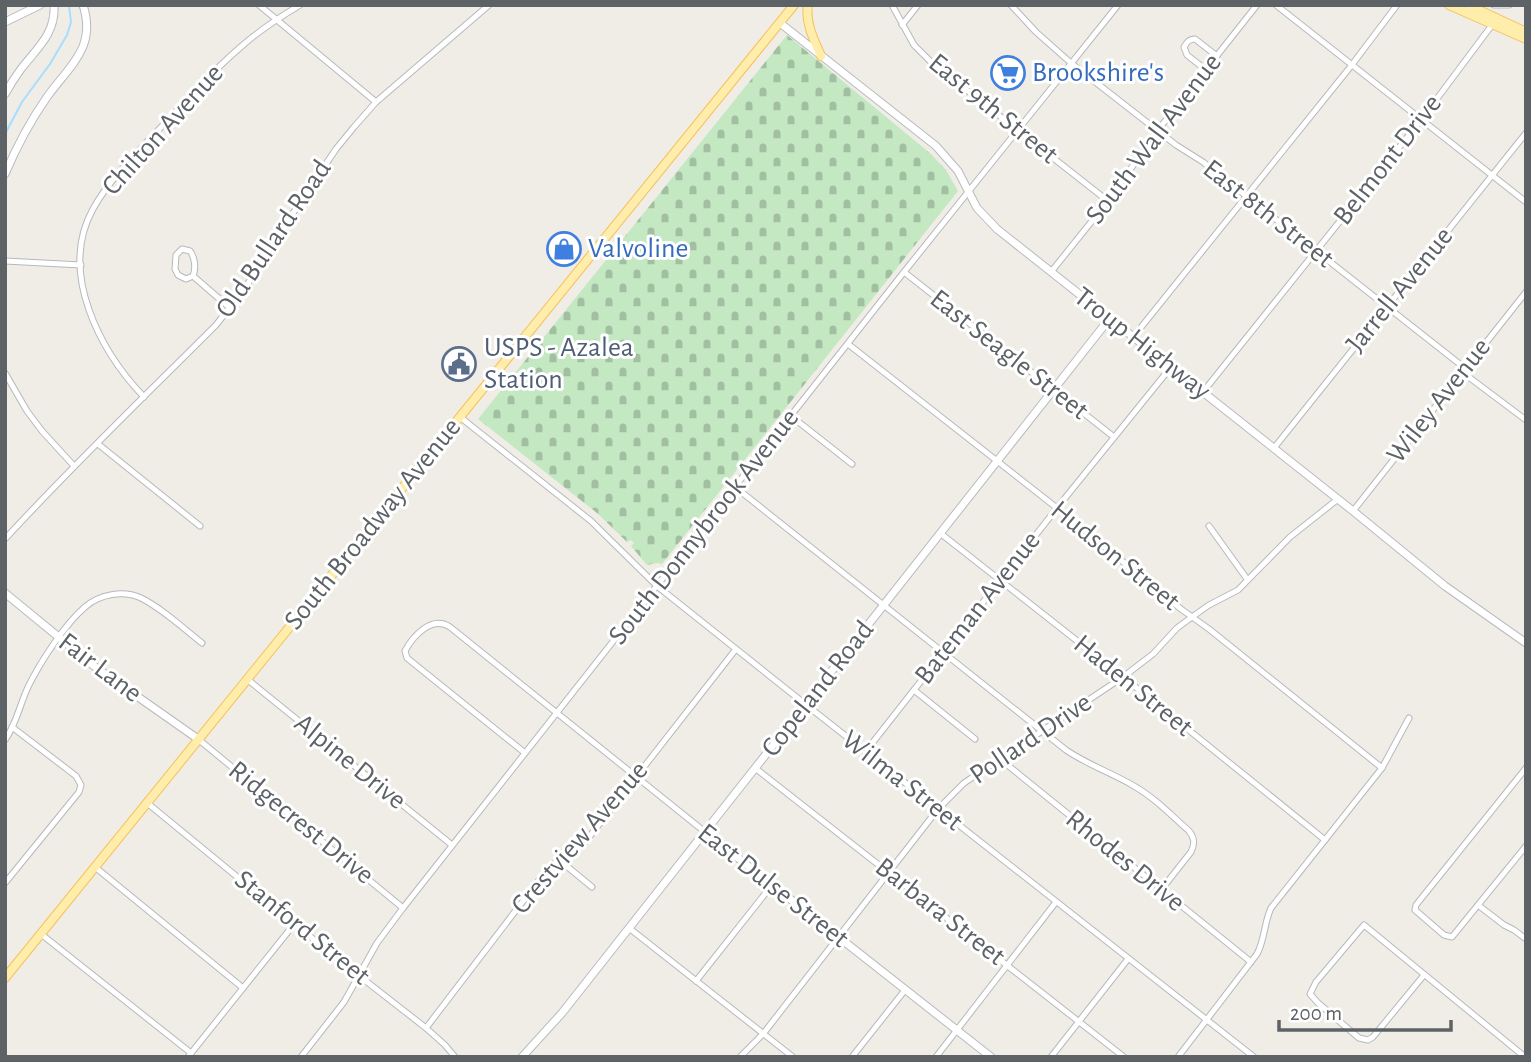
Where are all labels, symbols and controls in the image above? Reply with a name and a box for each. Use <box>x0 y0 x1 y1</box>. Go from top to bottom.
street label: East 9th Street <box>923 49 1063 169</box>
street label: South Wall Avenue <box>1081 49 1227 229</box>
supermarket icon: Brookshire's <box>989 54 1027 92</box>
street label: Chilton Avenue <box>97 59 229 201</box>
place label: Brookshire's <box>1032 59 1164 87</box>
street label: Belmont Drive <box>1329 90 1447 230</box>
street label: Old Bullard Road <box>211 155 337 323</box>
street label: East 8th Street <box>1197 155 1339 273</box>
street label: Jarrell Avenue <box>1341 222 1459 358</box>
shop icon: Valvoline <box>545 230 583 268</box>
place label: Valvoline <box>588 235 688 263</box>
street label: Troup Highway <box>1069 282 1215 406</box>
street label: East Seagle Street <box>925 285 1093 425</box>
street label: Wiley Avenue <box>1382 333 1496 469</box>
place label: USPS - Azalea Station <box>484 334 634 394</box>
public building icon: USPS - Azalea Station <box>440 345 478 383</box>
street label: South Donnybrook Avenue <box>604 404 804 650</box>
street label: South Broadway Avenue <box>279 413 467 635</box>
street label: Hudson Street <box>1045 496 1185 616</box>
street label: Bateman Avenue <box>910 526 1046 690</box>
street label: Copeland Road <box>757 616 879 762</box>
street label: Fair Lane <box>53 628 147 708</box>
street label: Haden Street <box>1068 630 1198 742</box>
street label: Pollard Drive <box>965 688 1097 790</box>
street label: Alpine Drive <box>289 709 411 815</box>
street label: Wilma Street <box>836 725 968 837</box>
street label: Ridgecrest Drive <box>223 756 379 890</box>
street label: Crestview Avenue <box>506 756 654 920</box>
street label: Rhodes Drive <box>1060 805 1190 917</box>
street label: East Dulse Street <box>692 819 854 953</box>
street label: Barbara Street <box>870 853 1010 971</box>
street label: Stanford Street <box>229 865 375 991</box>
scale bar <box>1279 988 1450 1032</box>
text: 200 m <box>1290 1003 1342 1024</box>

